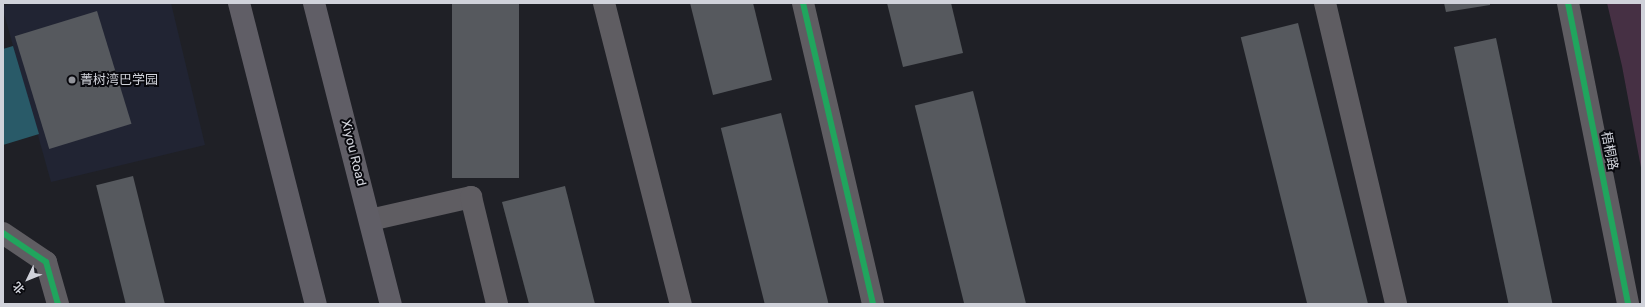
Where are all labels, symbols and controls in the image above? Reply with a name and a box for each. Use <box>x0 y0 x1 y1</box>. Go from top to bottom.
place label: 菁树湾巴学园 <box>80 72 158 88</box>
marker: 菁树湾巴学园 <box>67 75 77 85</box>
street label: Xiyou Road <box>337 118 369 188</box>
street label: 梧桐路 <box>1598 130 1620 172</box>
north arrow <box>8 259 48 299</box>
text: 北 <box>10 279 27 296</box>

